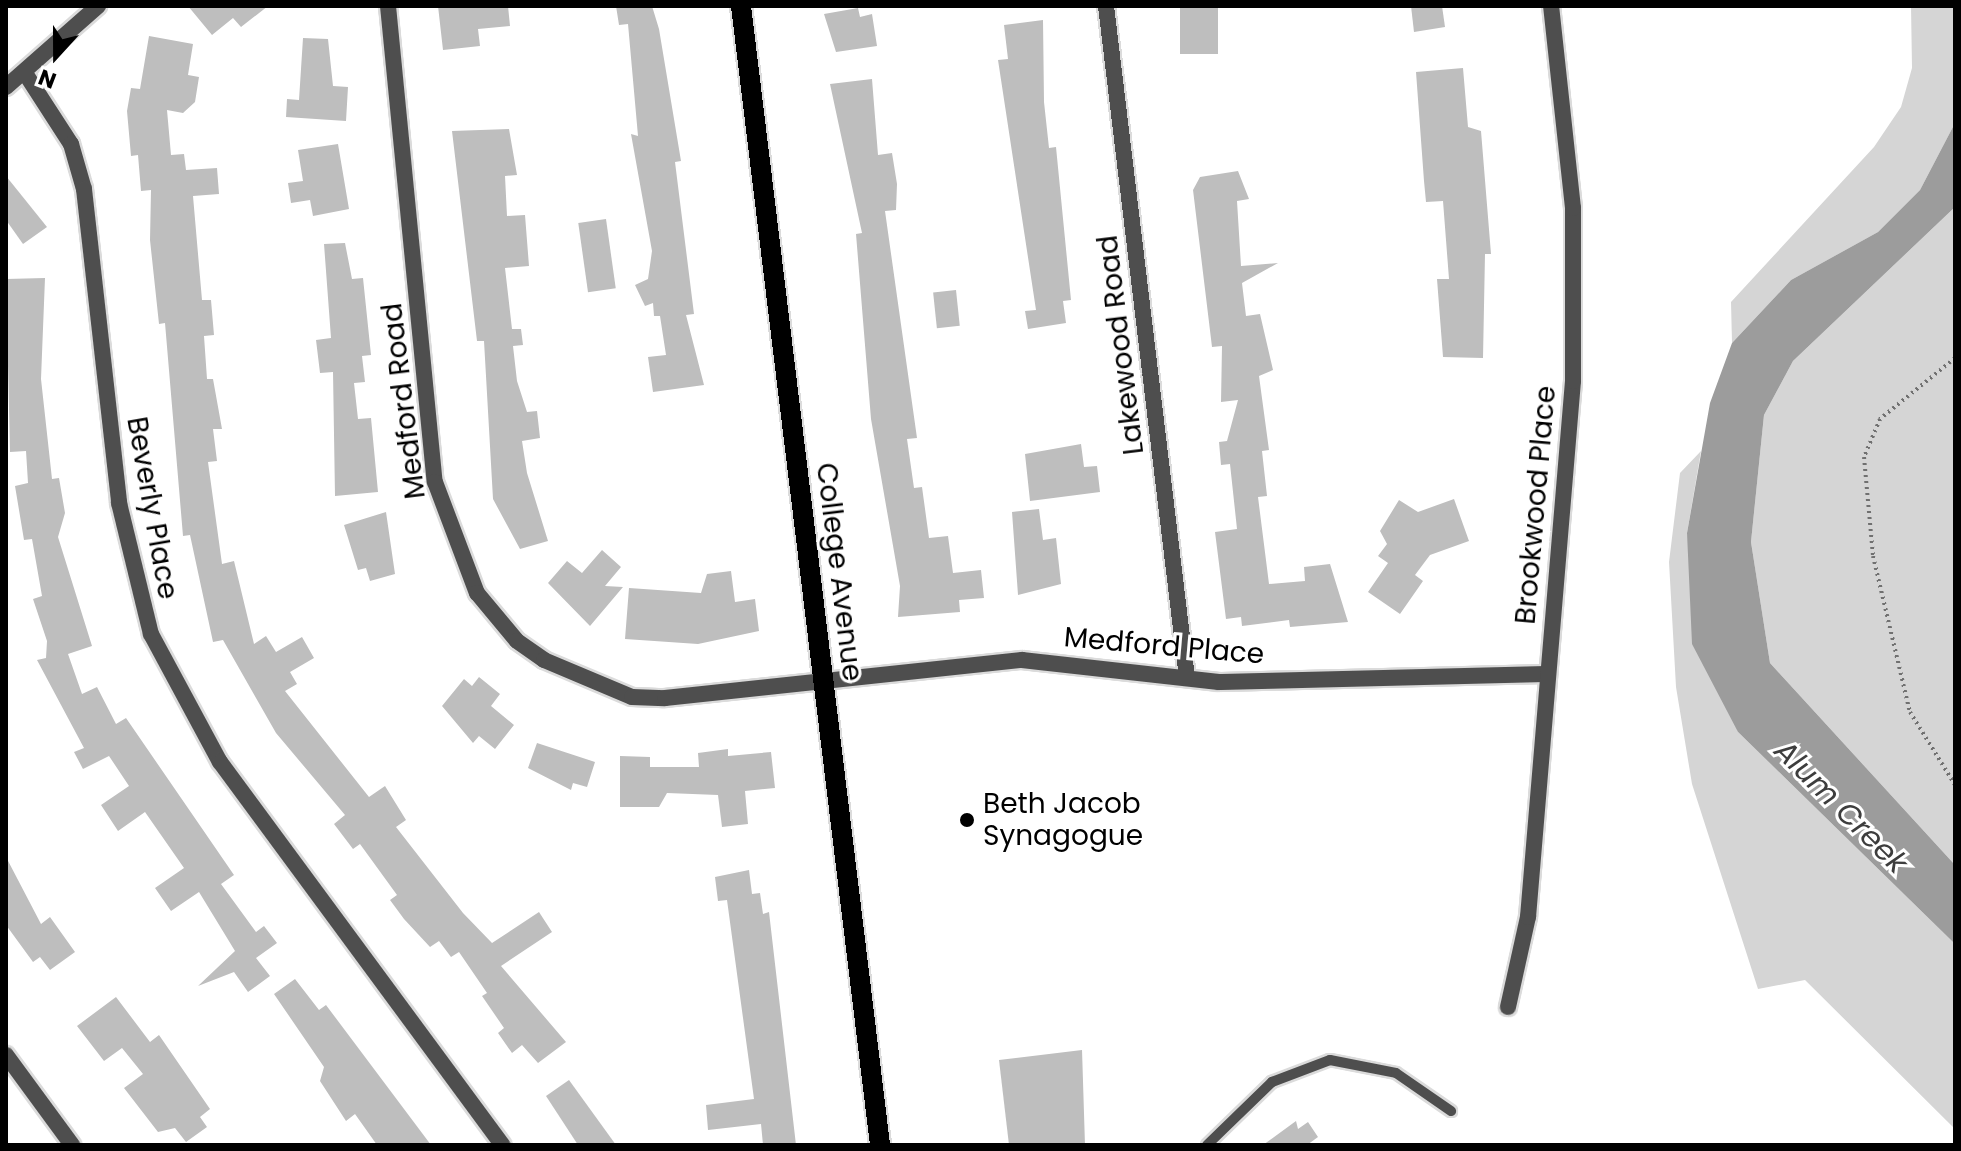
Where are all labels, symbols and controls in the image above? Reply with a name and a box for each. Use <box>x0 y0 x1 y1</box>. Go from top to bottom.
north arrow <box>16 16 96 96</box>
text: N <box>34 61 61 96</box>
street label: Lakewood Road <box>1091 233 1151 457</box>
street label: Medford Road <box>375 301 433 501</box>
street label: Brookwood Place <box>1509 384 1563 626</box>
street label: Beverly Place <box>119 414 185 602</box>
street label: College Avenue <box>809 461 869 683</box>
street label: Medford Place <box>1063 621 1265 671</box>
water label: Alum Creek <box>1767 733 1915 881</box>
place label: Beth Jacob Synagogue <box>983 787 1143 853</box>
marker: Beth Jacob Synagogue <box>958 811 976 829</box>

